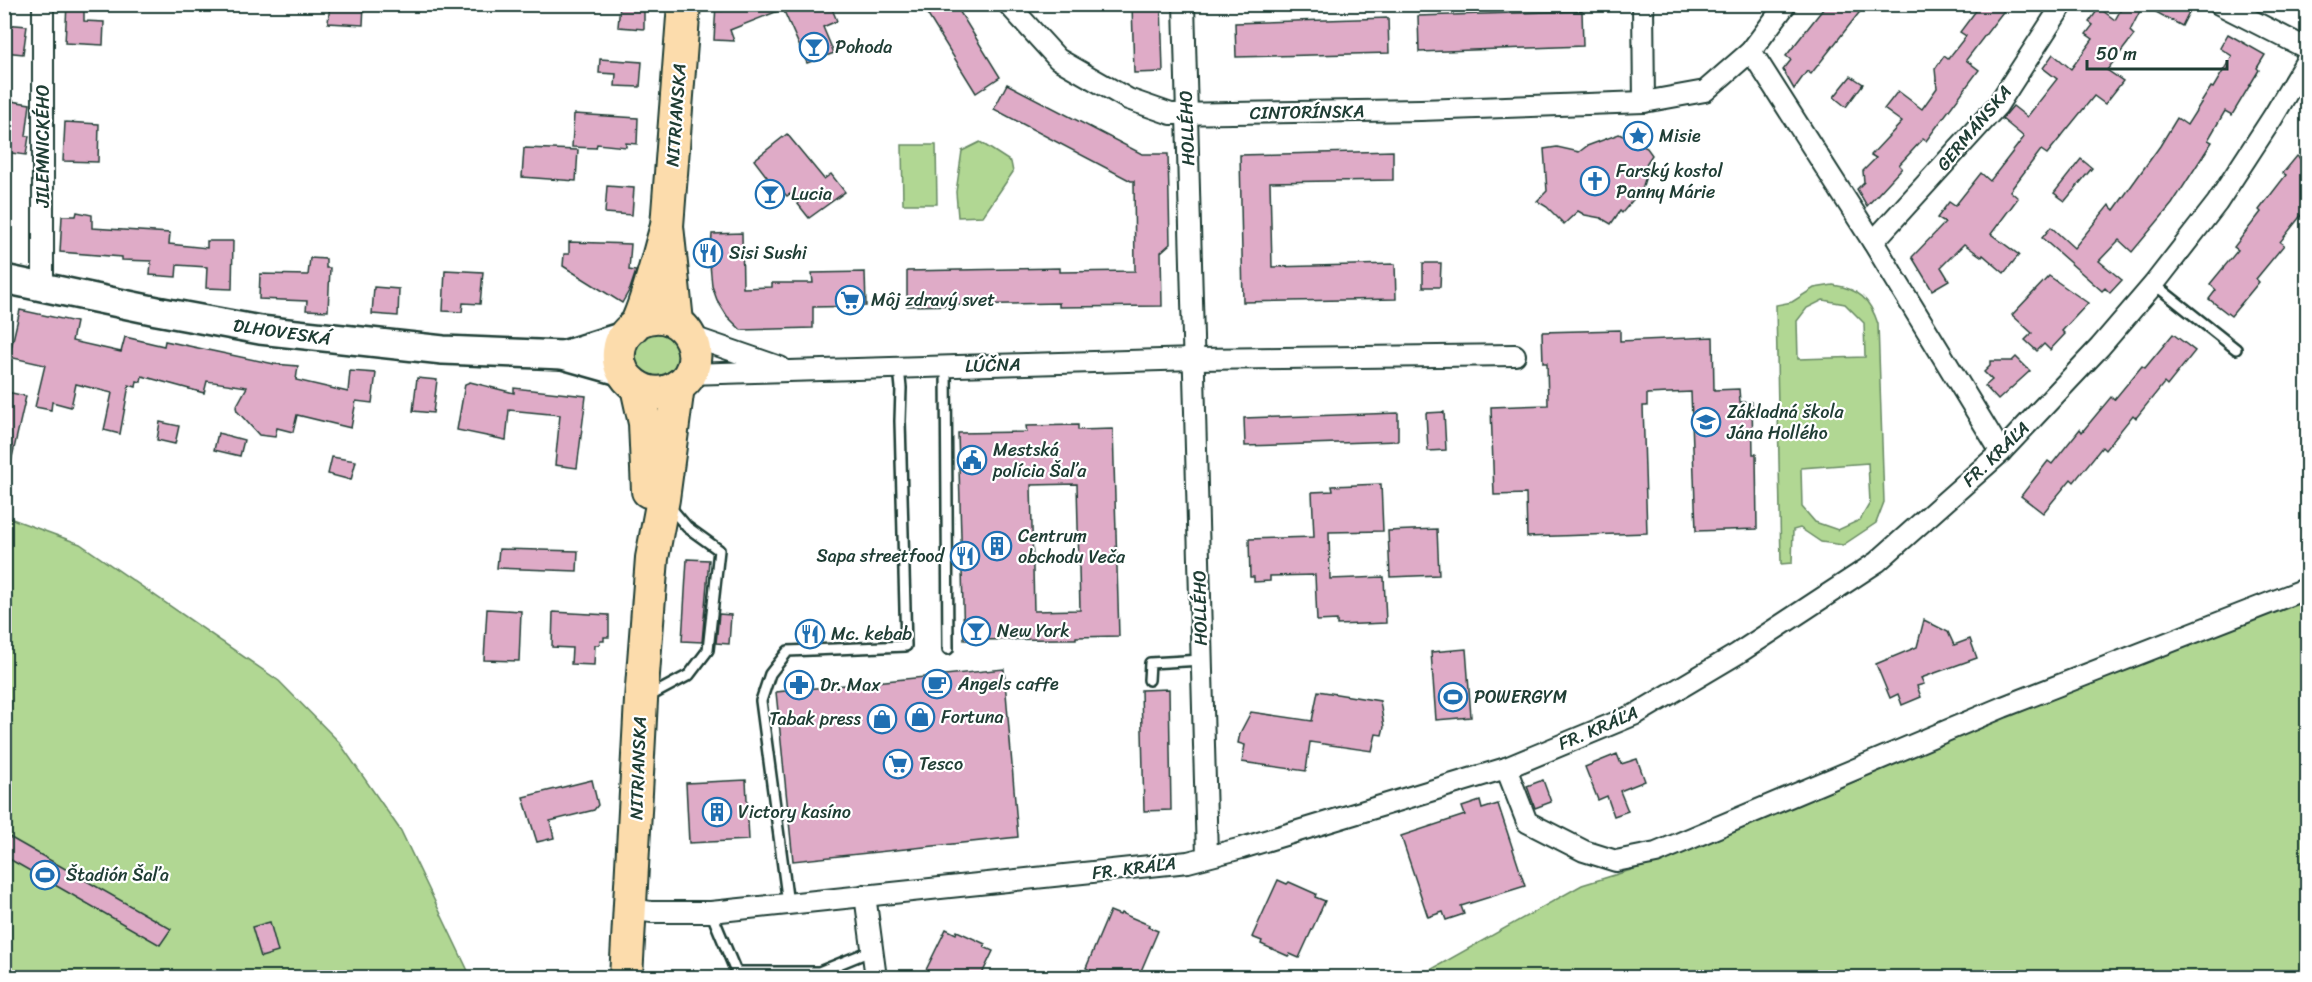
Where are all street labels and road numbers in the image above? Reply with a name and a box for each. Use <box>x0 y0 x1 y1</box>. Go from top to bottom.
street label: NITRIANSKA <box>656 62 696 168</box>
street label: GERMÁNSKA <box>1928 78 2020 178</box>
street label: JILEMNICKÉHO <box>27 85 59 208</box>
street label: HOLLÉHO <box>1170 90 1204 166</box>
street label: CINTORÍNSKA <box>1249 95 1365 129</box>
street label: DLHOVESKÁ <box>231 309 335 355</box>
street label: LÚČNA <box>964 348 1022 382</box>
street label: FR. KRÁĽA <box>1954 413 2038 495</box>
street label: HOLLÉHO <box>1183 570 1217 646</box>
street label: FR. KRÁĽA <box>1553 697 1643 759</box>
street label: NITRIANSKA <box>620 716 656 820</box>
street label: FR. KRÁĽA <box>1090 847 1178 889</box>

